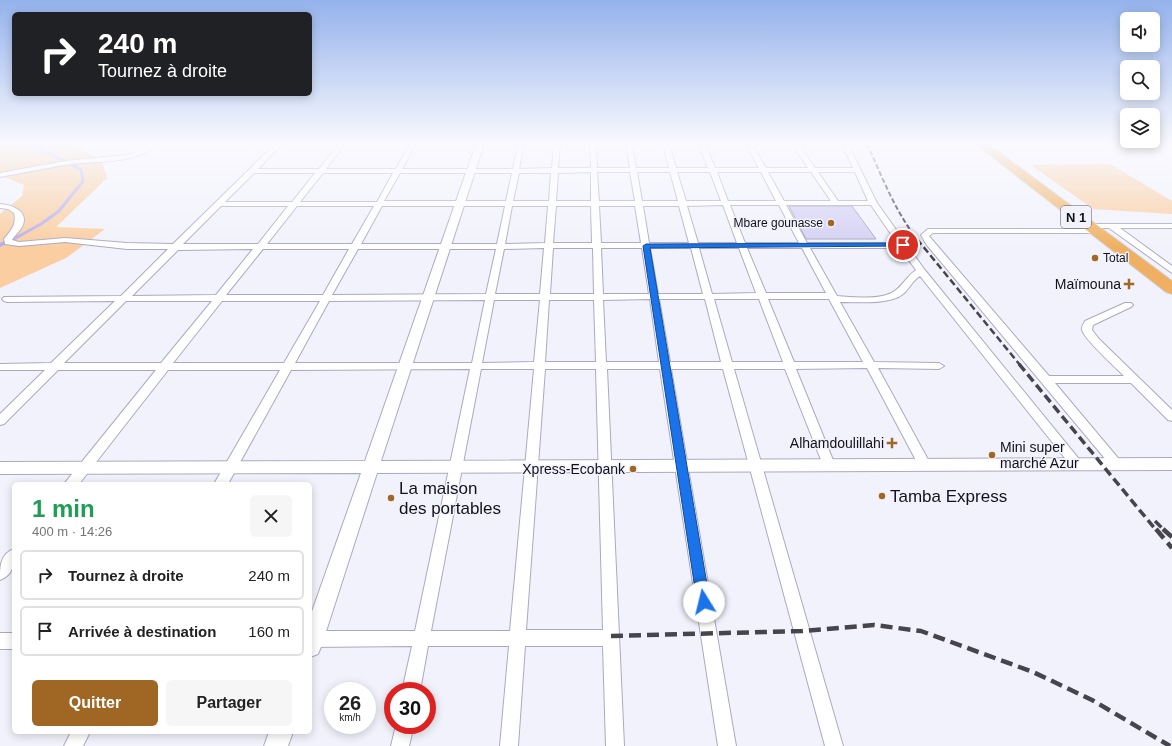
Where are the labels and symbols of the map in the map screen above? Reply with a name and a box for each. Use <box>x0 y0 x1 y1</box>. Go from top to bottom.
road number: N 1 <box>1061 206 1091 228</box>
place label: Mbare gounasse <box>734 216 823 230</box>
marker: Mbare gounasse <box>826 218 836 228</box>
pin <box>886 228 920 262</box>
place label: Total <box>1103 251 1128 265</box>
marker: Total <box>1090 253 1100 263</box>
place label: Maïmouna <box>1055 276 1121 292</box>
marker: Maïmouna <box>1124 279 1134 289</box>
place label: Alhamdoulillahi <box>790 435 884 451</box>
marker: Alhamdoulillahi <box>887 438 897 448</box>
place label: Mini super marché Azur <box>1000 439 1079 471</box>
marker: Mini super marché Azur <box>987 450 997 460</box>
place label: Xpress-Ecobank <box>522 461 626 477</box>
marker: Xpress-Ecobank <box>628 464 638 474</box>
place label: La maison des portables <box>399 479 501 518</box>
place label: Tamba Express <box>890 487 1007 506</box>
marker: Tamba Express <box>877 491 887 501</box>
marker: La maison des portables <box>386 493 396 503</box>
position arrow <box>683 581 725 623</box>
speed limit sign: 30 <box>384 682 436 734</box>

